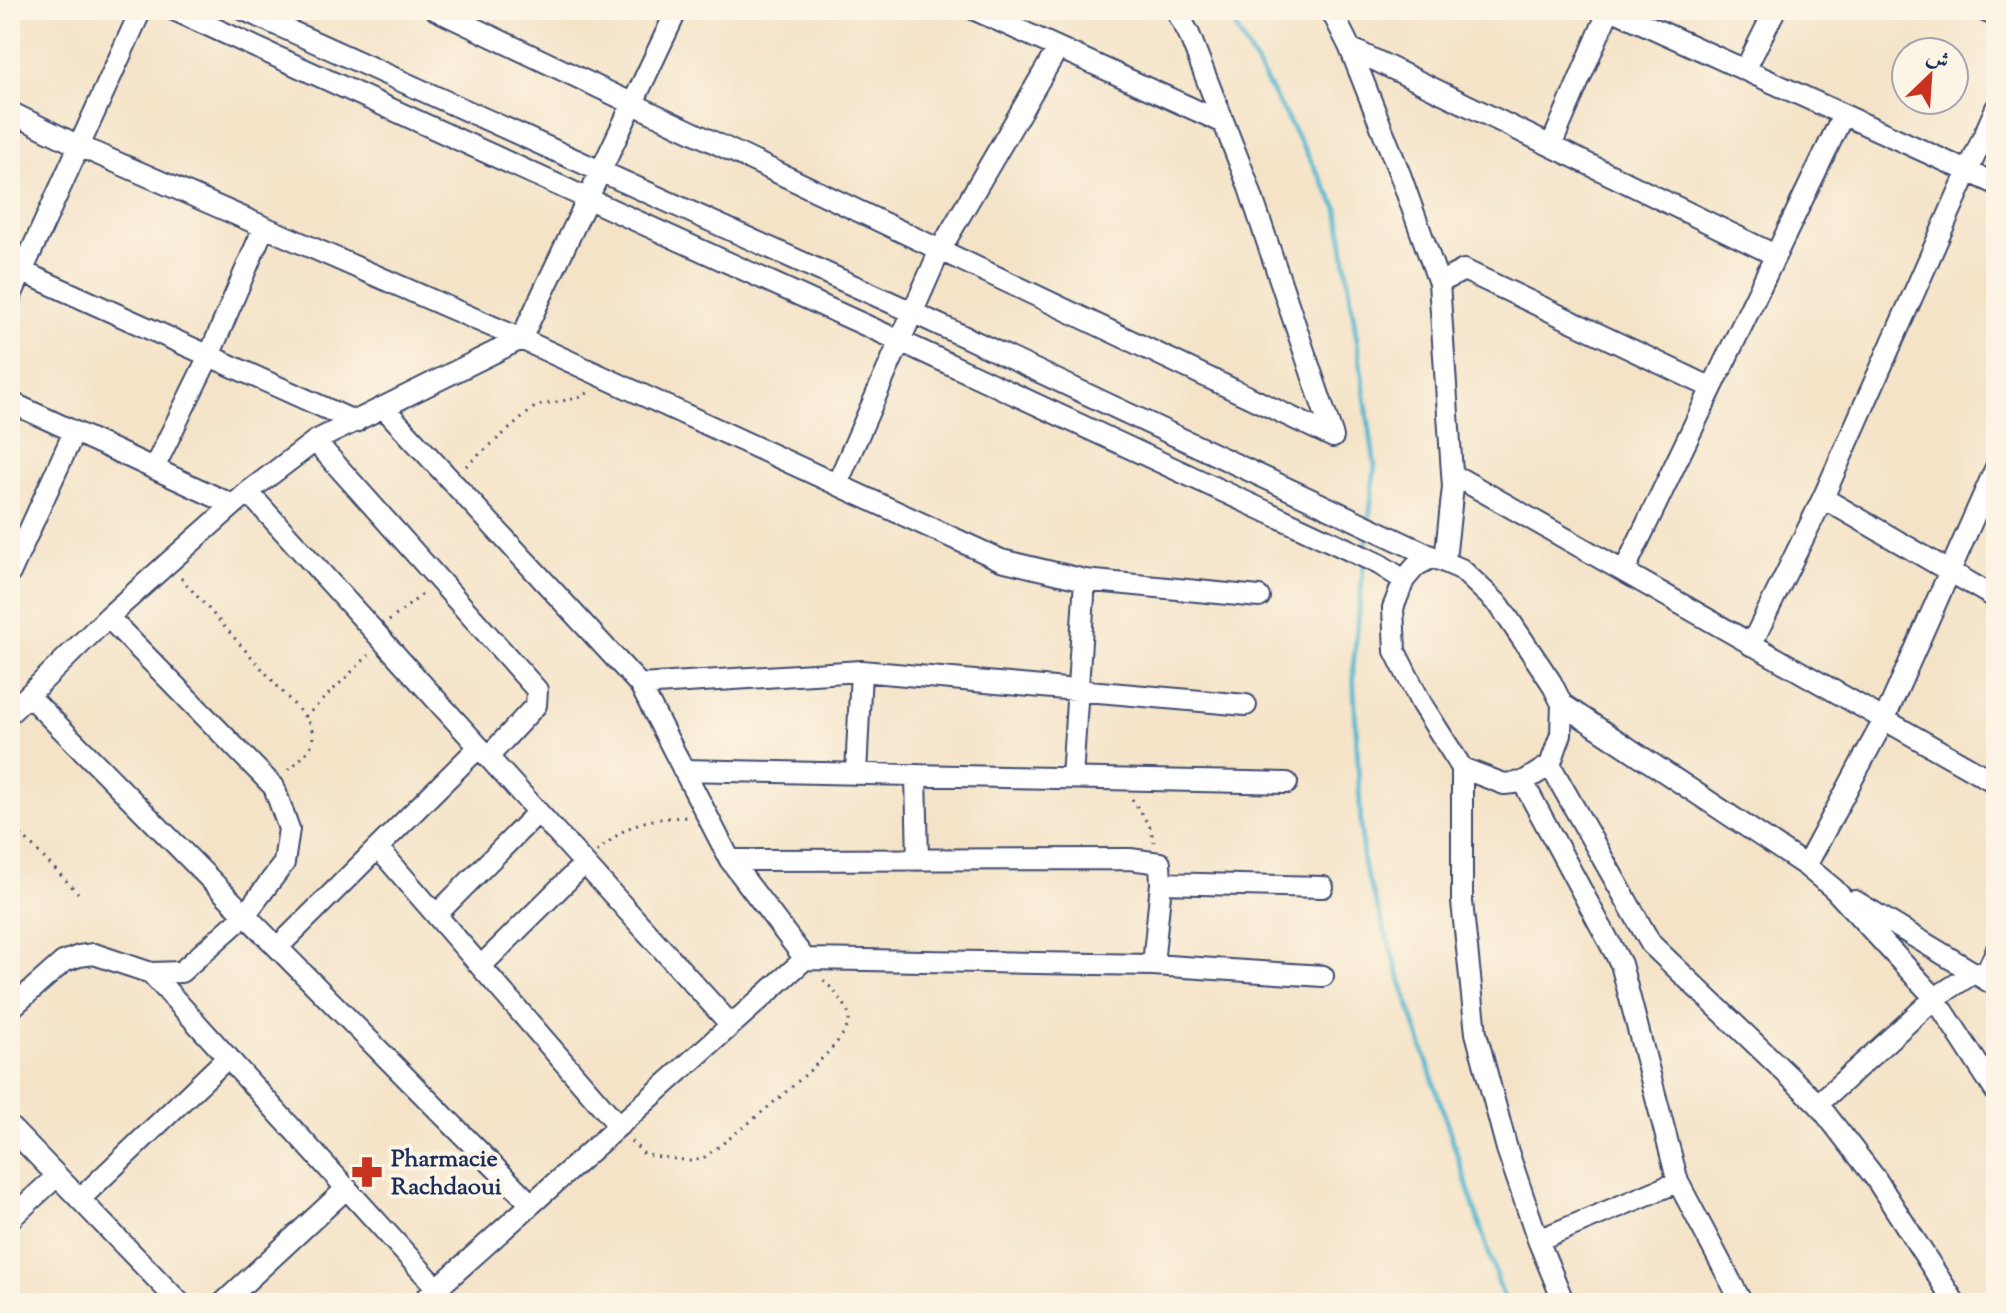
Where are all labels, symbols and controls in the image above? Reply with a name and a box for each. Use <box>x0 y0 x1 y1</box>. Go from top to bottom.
north arrow <box>1890 36 1970 116</box>
text: ش <box>1921 41 1954 80</box>
place label: Pharmacie Rachdaoui <box>391 1143 502 1205</box>
pharmacy icon: Pharmacie Rachdaoui <box>350 1155 384 1189</box>

